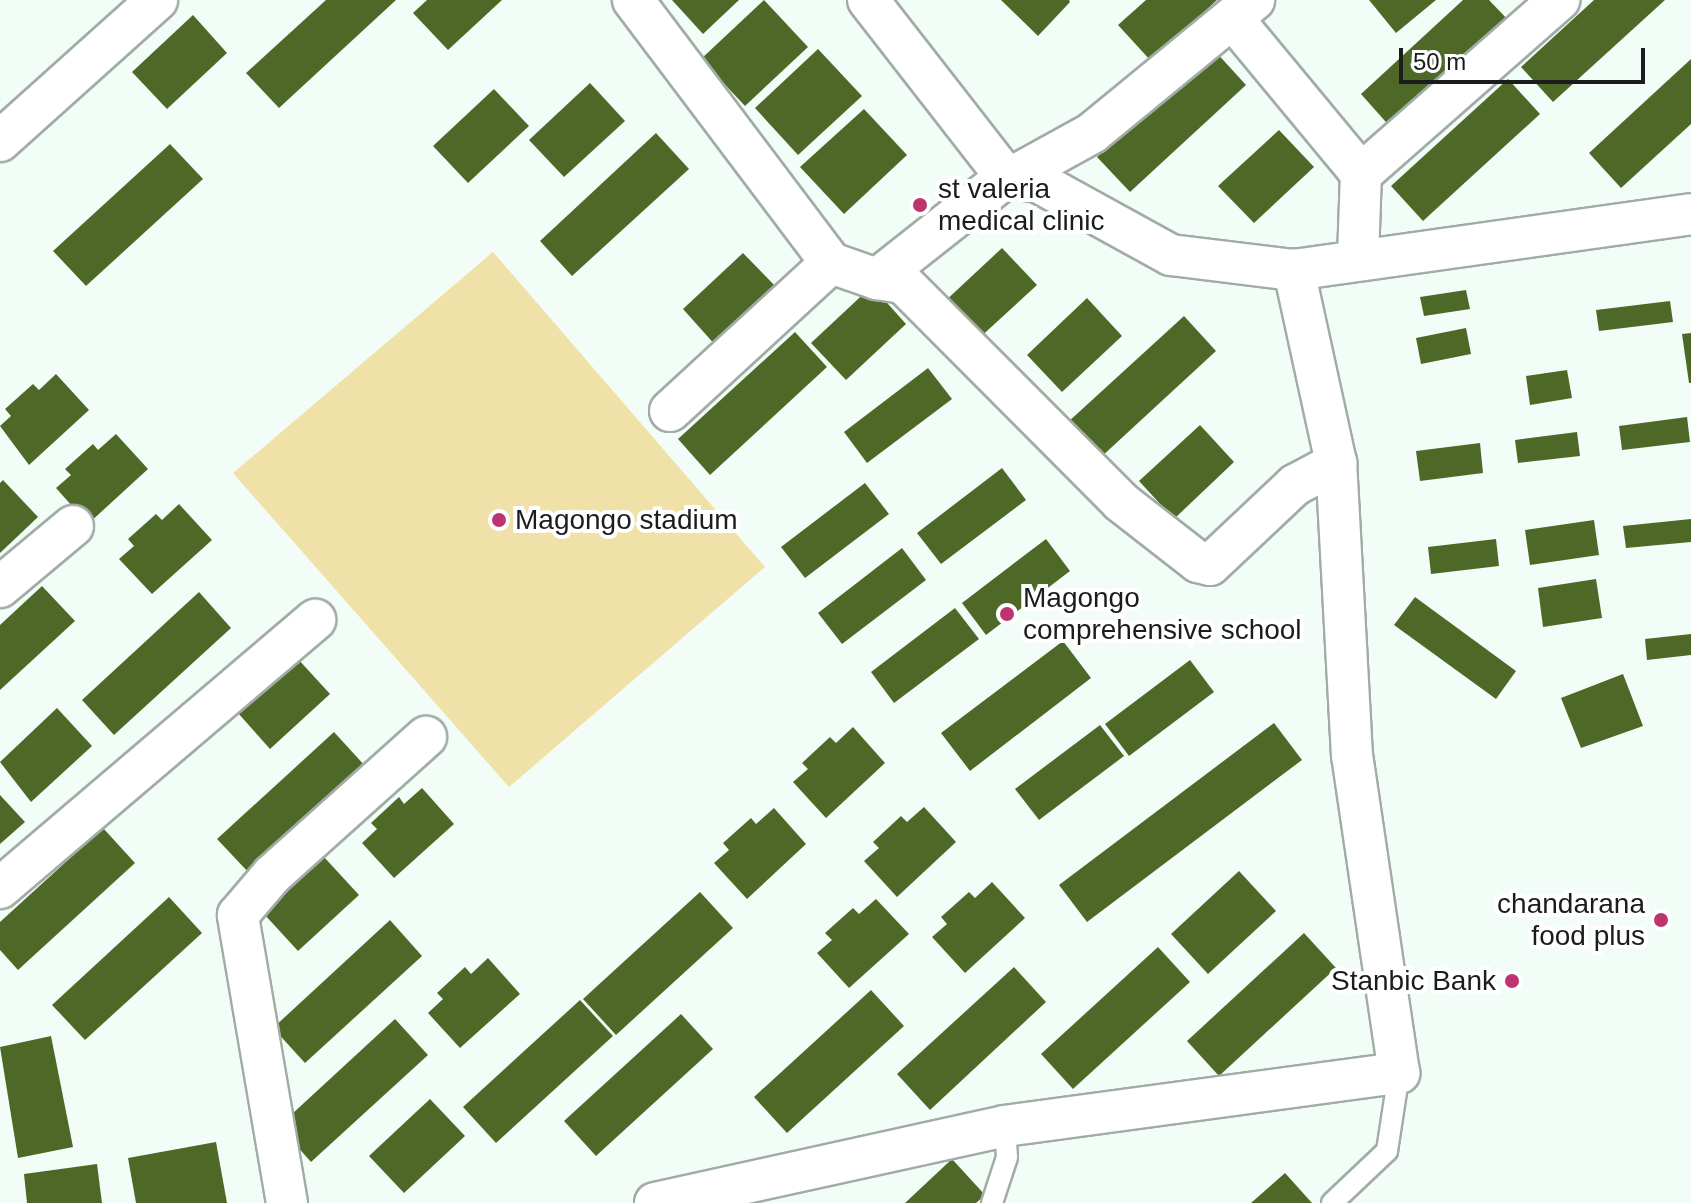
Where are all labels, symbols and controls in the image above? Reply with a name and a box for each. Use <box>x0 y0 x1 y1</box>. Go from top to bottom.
scale bar <box>1403 32 1649 82</box>
text: 50 m <box>1413 48 1466 75</box>
place label: st valeria medical clinic <box>938 172 1104 238</box>
marker: st valeria medical clinic <box>909 194 931 216</box>
place label: Magongo stadium <box>515 503 738 537</box>
marker: Magongo stadium <box>490 511 508 529</box>
place label: Magongo comprehensive school <box>1023 581 1302 647</box>
marker: Magongo comprehensive school <box>998 605 1016 623</box>
place label: chandarana food plus <box>1497 887 1645 953</box>
marker: chandarana food plus <box>1652 911 1670 929</box>
place label: Stanbic Bank <box>1331 964 1496 998</box>
marker: Stanbic Bank <box>1503 972 1521 990</box>

